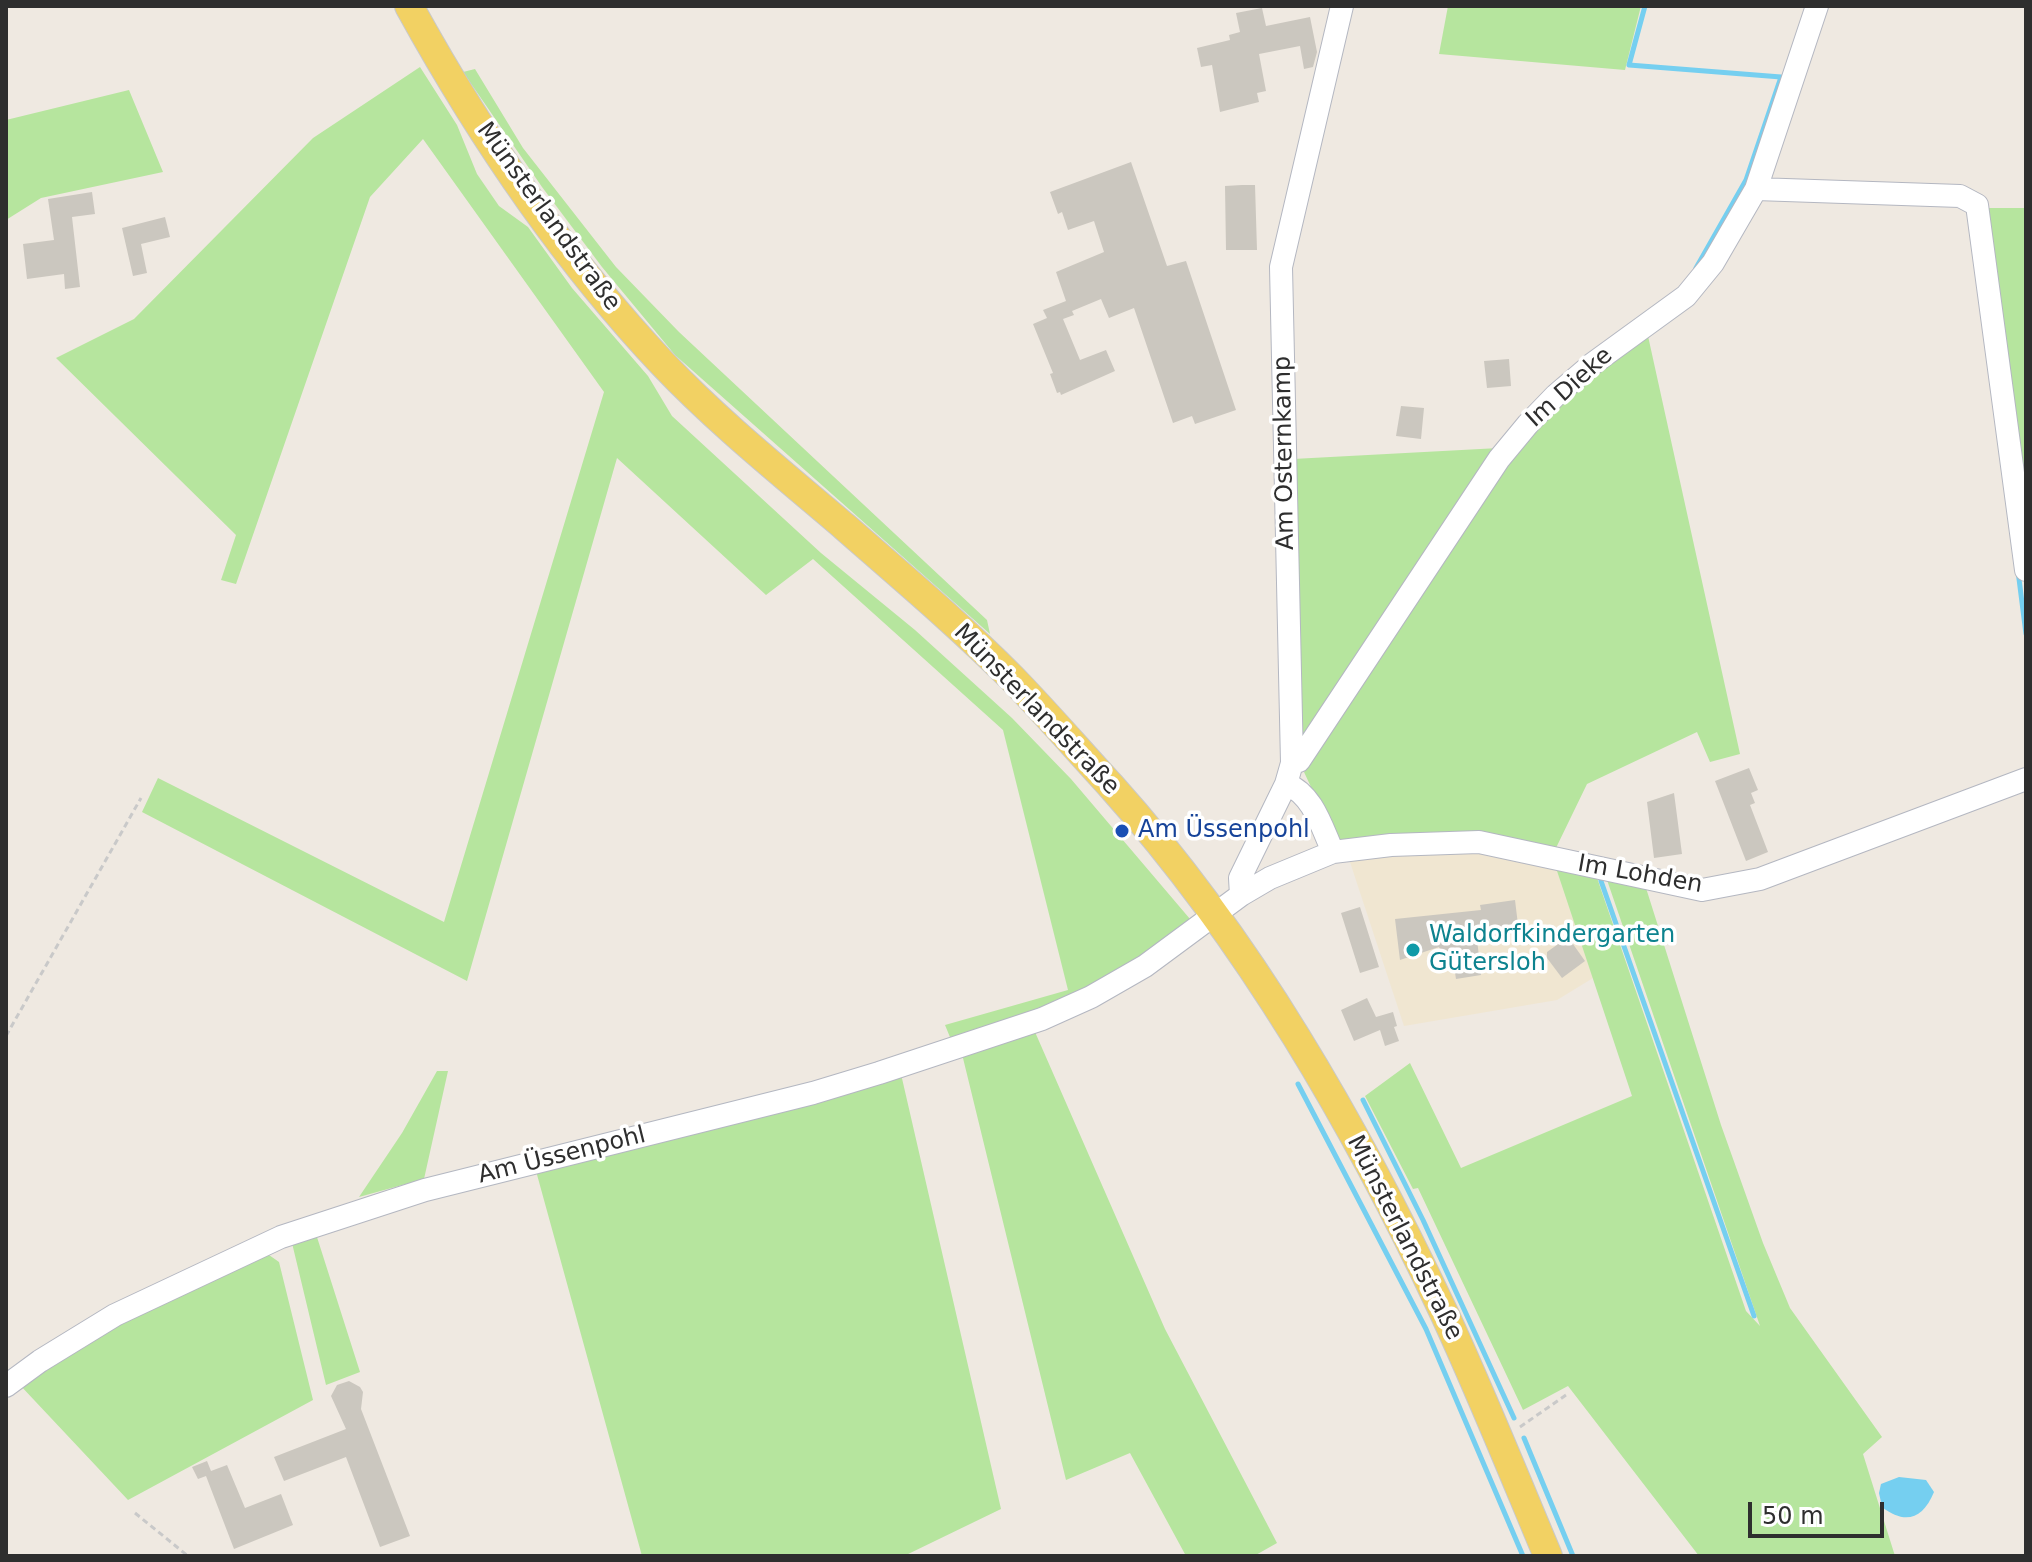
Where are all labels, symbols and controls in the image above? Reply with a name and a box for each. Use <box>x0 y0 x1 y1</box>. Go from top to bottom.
street label: Münsterlandstraße <box>470 117 626 317</box>
street label: Im Dieke <box>1521 342 1619 434</box>
street label: Am Osternkamp <box>1269 356 1301 550</box>
street label: Münsterlandstraße <box>947 619 1125 801</box>
place label: Am Üssenpohl <box>1138 817 1310 845</box>
marker: Am Üssenpohl <box>1113 822 1131 840</box>
street label: Im Lohden <box>1575 850 1705 900</box>
place label: Waldorfkindergarten Gütersloh <box>1429 922 1675 978</box>
marker: Waldorfkindergarten Gütersloh <box>1404 941 1422 959</box>
street label: Am Üssenpohl <box>475 1121 649 1191</box>
street label: Münsterlandstraße <box>1340 1131 1468 1345</box>
scale bar <box>1752 1486 1888 1536</box>
text: 50 m <box>1762 1502 1824 1530</box>

